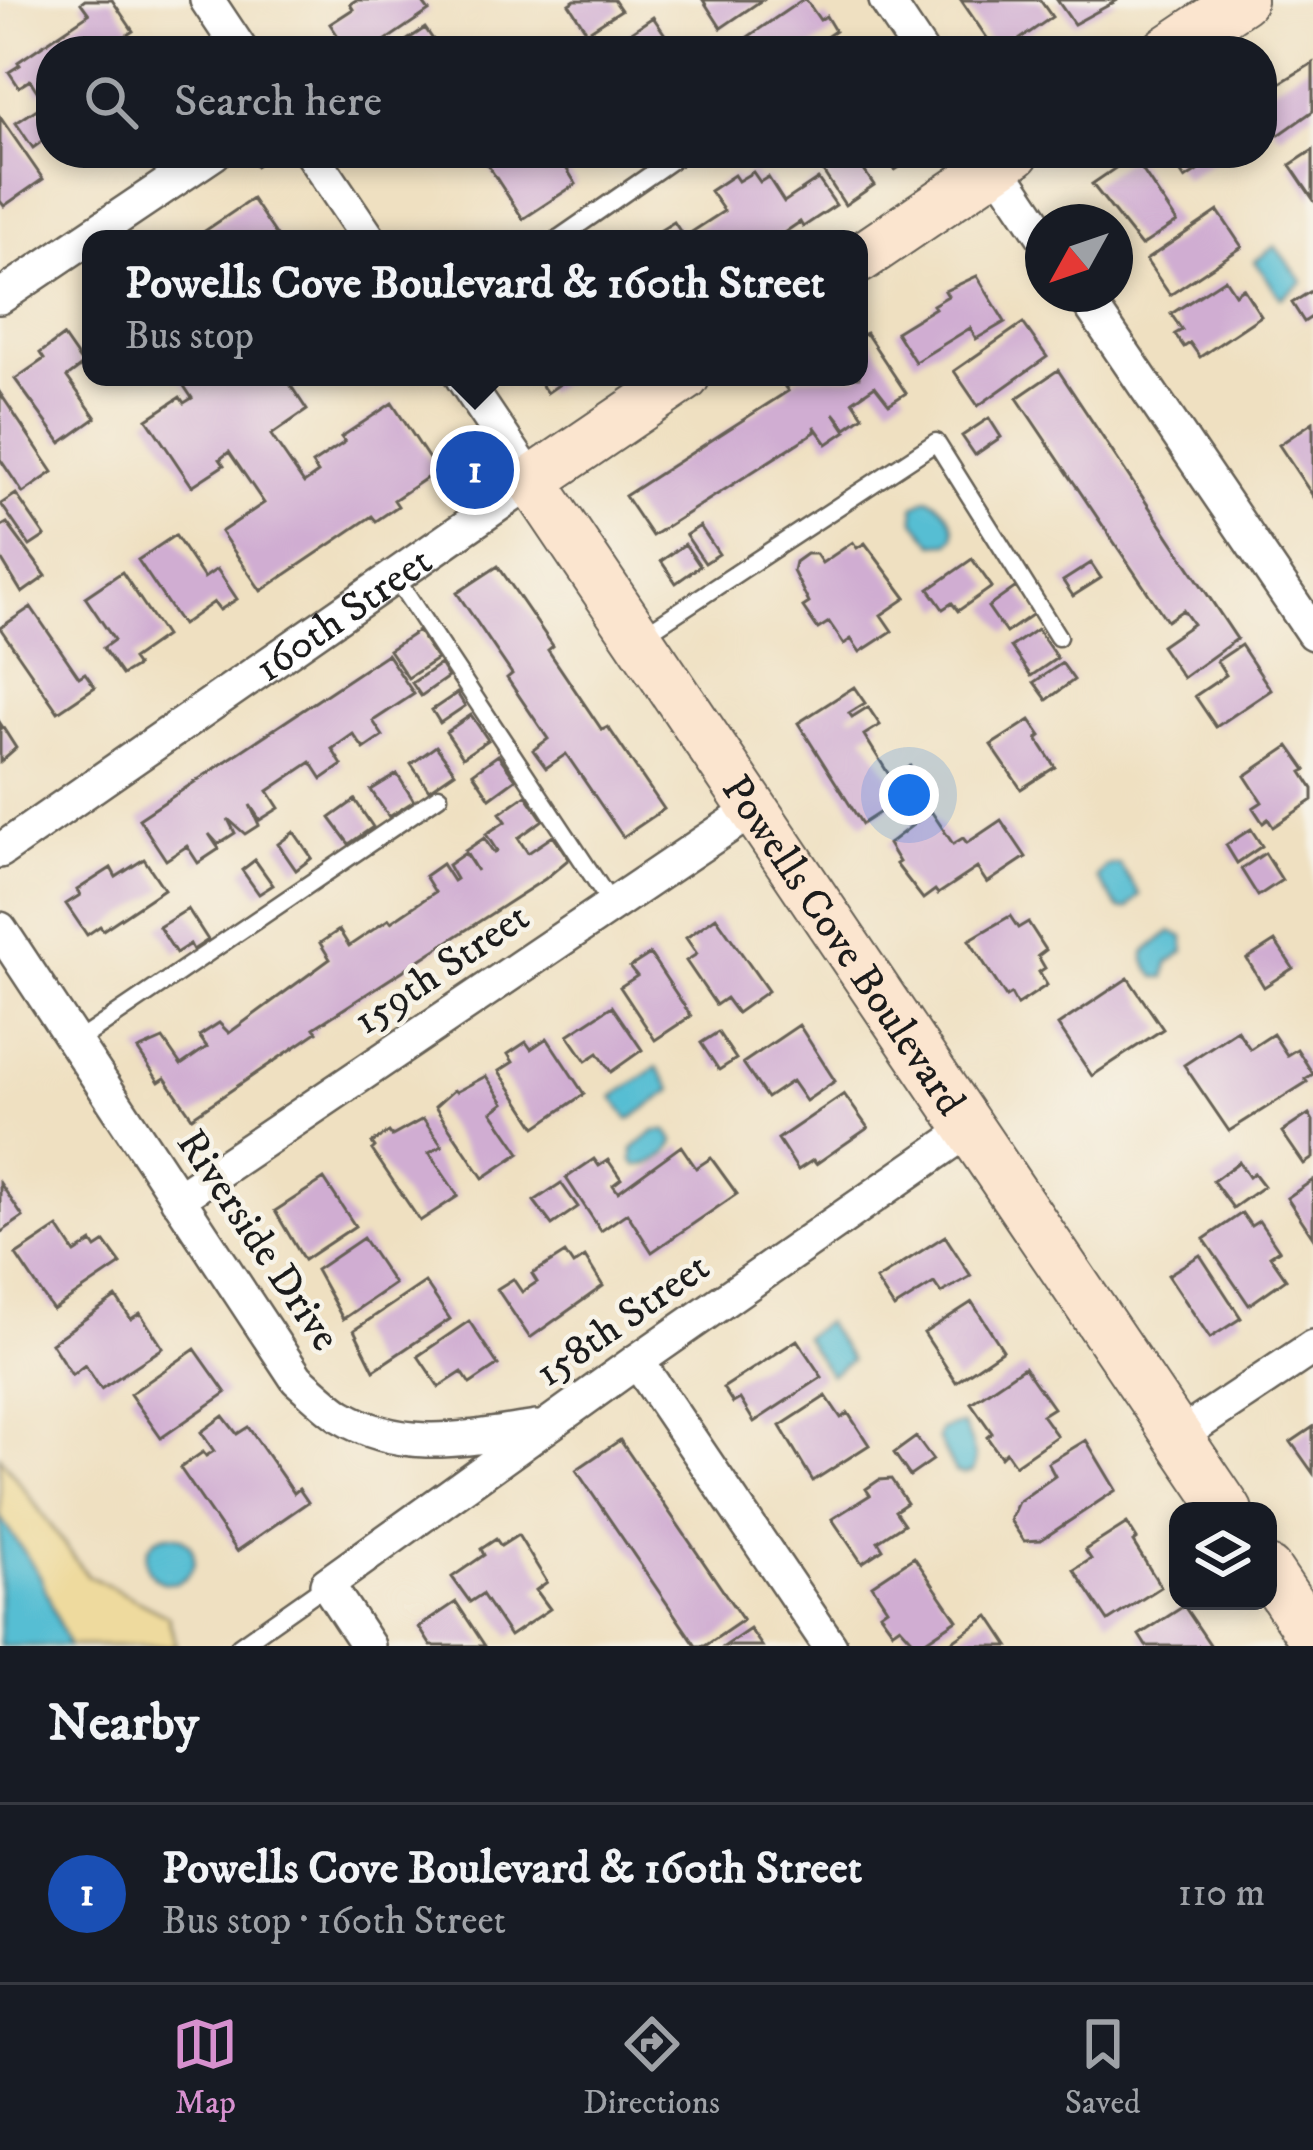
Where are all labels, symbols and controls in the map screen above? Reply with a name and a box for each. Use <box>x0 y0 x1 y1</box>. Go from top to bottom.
search box <box>36 36 1277 168</box>
icon: search <box>78 69 144 135</box>
text: Search here <box>174 74 382 130</box>
north arrow <box>1025 204 1133 312</box>
popup <box>82 230 868 386</box>
text: Powells Cove Boulevard & 160th Street <box>125 256 825 312</box>
text: Bus stop <box>125 312 254 361</box>
pin: 1 <box>436 425 514 515</box>
street label: 160th Street <box>246 536 442 695</box>
your location <box>879 765 939 825</box>
street label: Powells Cove Boulevard <box>709 766 976 1126</box>
street label: 159th Street <box>344 892 539 1047</box>
street label: Riverside Drive <box>164 1120 351 1361</box>
street label: 158th Street <box>526 1242 720 1399</box>
map controls <box>1169 1502 1277 1610</box>
button: layers <box>1169 1502 1277 1610</box>
text: Nearby <box>48 1692 199 1756</box>
text: Powells Cove Boulevard & 160th Street <box>162 1841 862 1897</box>
text: 1 <box>80 1869 94 1918</box>
text: 110 m <box>1178 1869 1265 1918</box>
text: Bus stop · 160th Street <box>162 1897 506 1946</box>
tab: Map <box>172 2011 238 2124</box>
tab: Directions <box>583 2011 720 2124</box>
tab: Saved <box>1065 2011 1141 2124</box>

